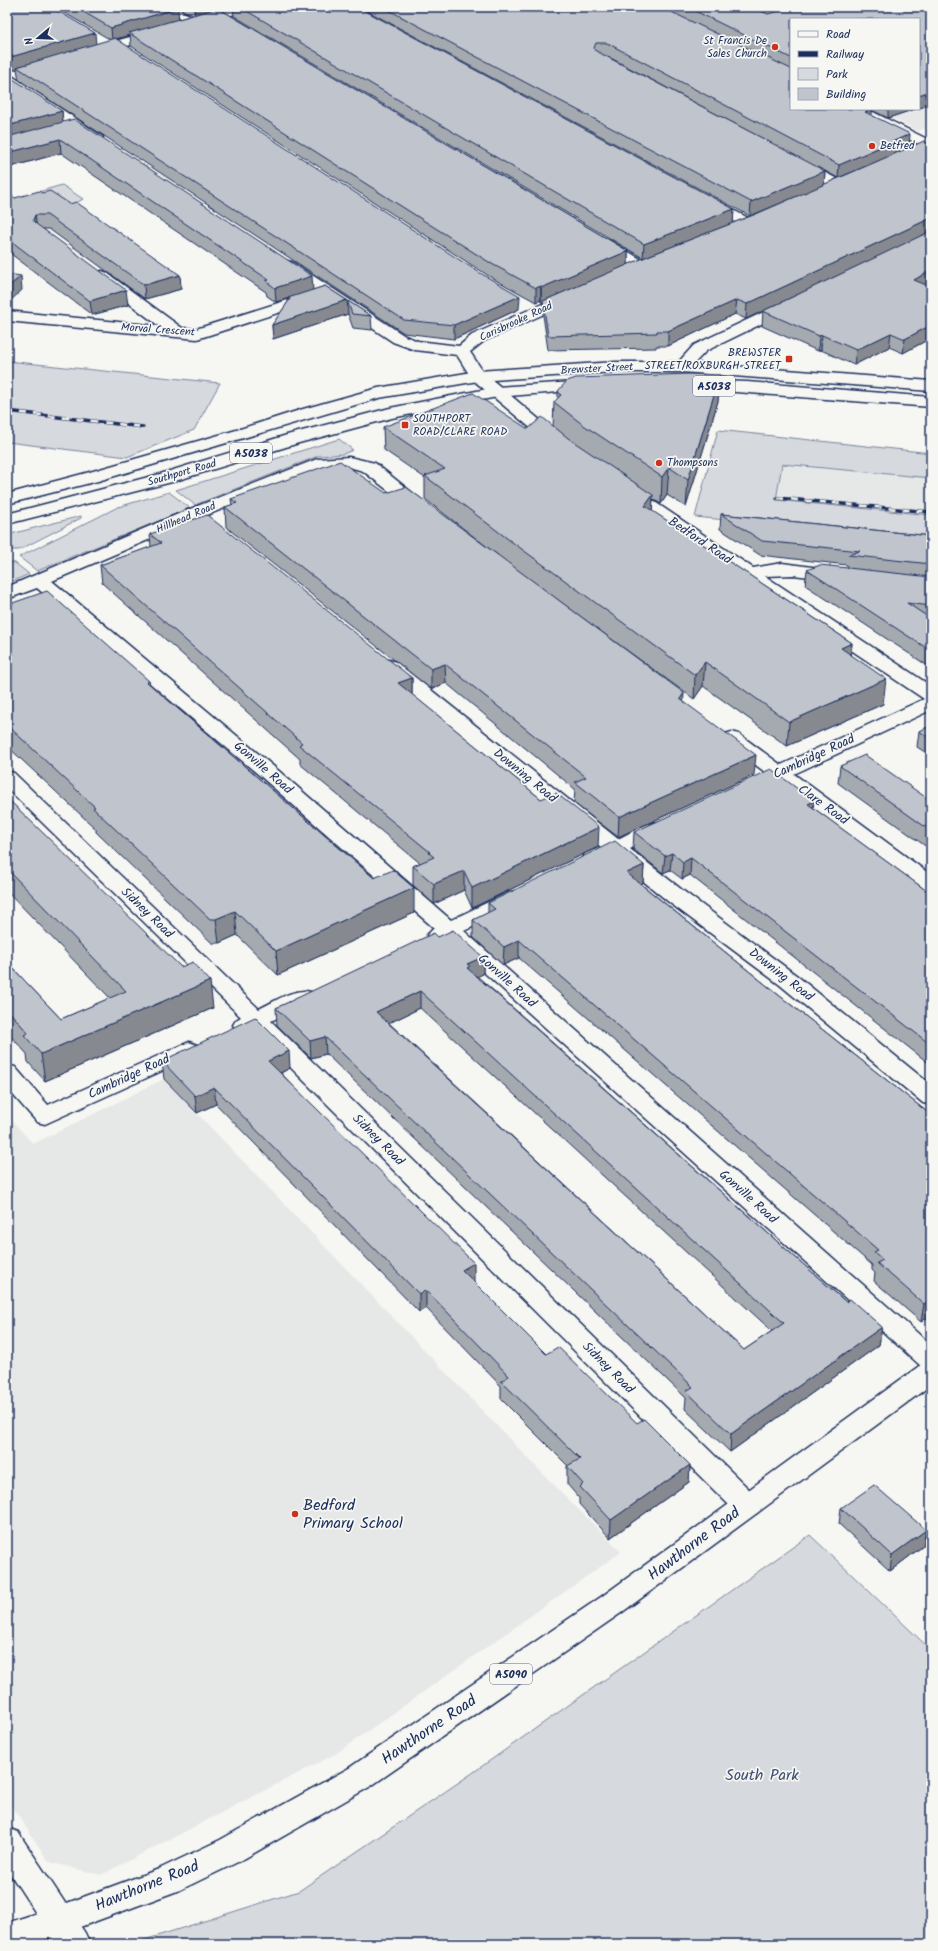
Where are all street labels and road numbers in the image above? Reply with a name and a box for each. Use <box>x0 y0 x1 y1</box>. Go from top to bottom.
street label: Carisbrooke Road <box>477 297 556 347</box>
street label: Morval Crescent <box>120 318 196 342</box>
street label: Brewster Street <box>560 358 635 380</box>
road number: A5038 <box>693 376 735 396</box>
road number: A5038 <box>230 443 272 463</box>
street label: Southport Road <box>145 454 219 491</box>
street label: Hillhead Road <box>153 497 219 539</box>
street label: Bedford Road <box>664 512 737 571</box>
street label: Cambridge Road <box>770 729 859 785</box>
street label: Gonville Road <box>229 736 298 800</box>
street label: Downing Road <box>488 743 562 809</box>
street label: Clare Road <box>793 779 853 831</box>
street label: Sidney Road <box>116 882 179 944</box>
street label: Downing Road <box>744 943 818 1007</box>
street label: Gonville Road <box>473 949 541 1014</box>
street label: Cambridge Road <box>85 1049 174 1105</box>
street label: Sidney Road <box>347 1109 409 1171</box>
street label: Gonville Road <box>714 1165 782 1230</box>
street label: Sidney Road <box>577 1337 639 1399</box>
street label: Hawthorne Road <box>642 1500 746 1587</box>
road number: A5090 <box>490 1664 532 1684</box>
street label: Hawthorne Road <box>376 1688 483 1771</box>
street label: Hawthorne Road <box>91 1853 204 1918</box>

